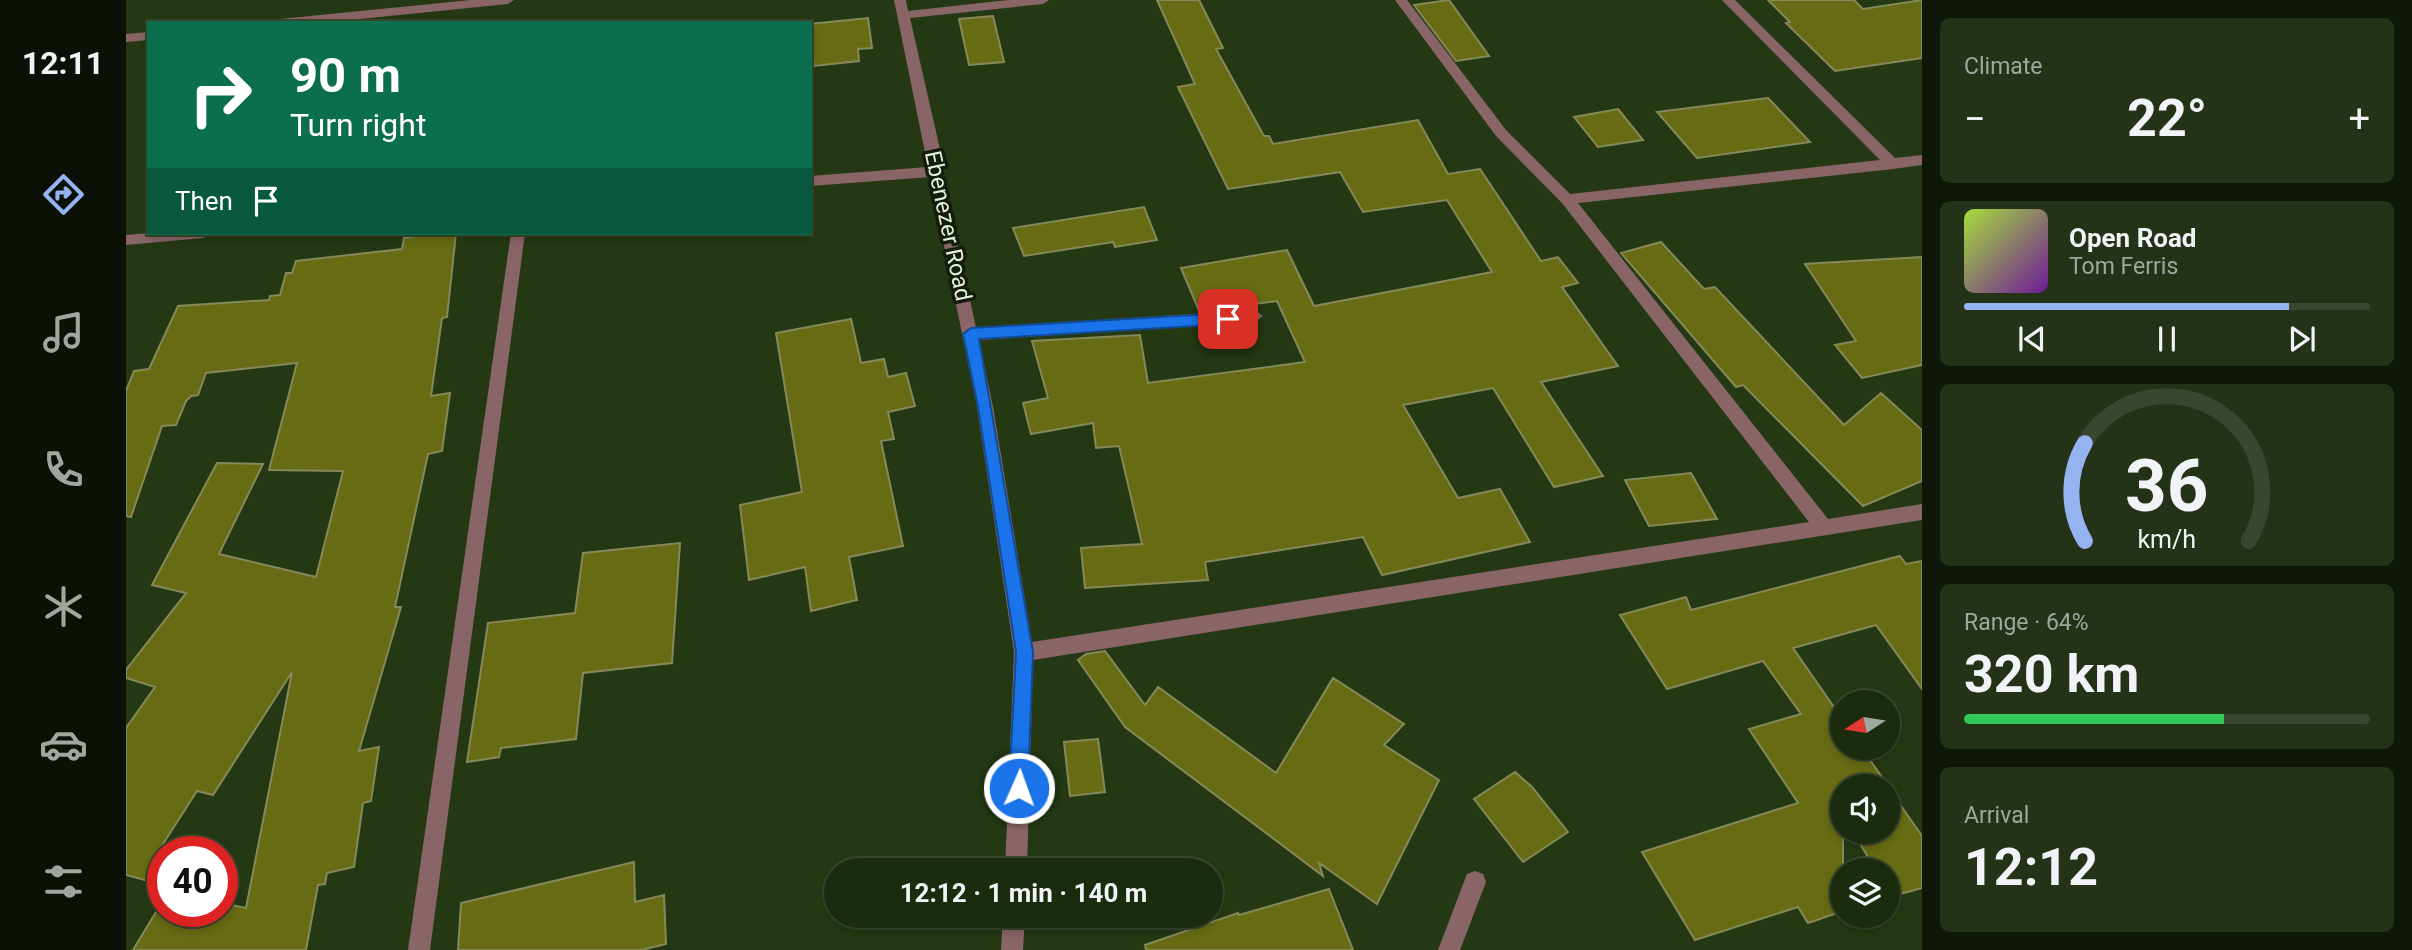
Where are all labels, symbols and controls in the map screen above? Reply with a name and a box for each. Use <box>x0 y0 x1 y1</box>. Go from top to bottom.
text: 12:11 <box>22 44 104 82</box>
text: 90 m <box>290 47 401 104</box>
icon: right <box>175 49 266 140</box>
text: Climate <box>1964 53 2043 80</box>
text: 22° <box>2127 88 2207 149</box>
text: − <box>1964 97 1986 141</box>
text: + <box>2348 97 2370 141</box>
text: Turn right <box>290 106 426 144</box>
street label: Ebenezer Road <box>919 148 977 304</box>
icon: directions <box>39 170 88 219</box>
icon: arrive <box>247 182 285 220</box>
text: Then <box>175 186 233 216</box>
text: Open Road <box>2069 223 2197 253</box>
text: Tom Ferris <box>2069 253 2178 280</box>
pin <box>1198 289 1258 349</box>
icon: arrive <box>1209 300 1247 338</box>
icon: music <box>39 308 88 357</box>
icon: previous <box>2013 320 2051 358</box>
icon: pause <box>2148 320 2186 358</box>
icon: next <box>2283 320 2321 358</box>
text: 36 <box>2125 443 2209 529</box>
icon: phone <box>39 445 88 494</box>
text: km/h <box>2138 525 2196 554</box>
icon: climate <box>39 582 88 631</box>
text: Range · 64% <box>1964 609 2089 636</box>
text: 320 km <box>1964 644 2139 705</box>
north arrow <box>1830 690 1900 760</box>
map controls <box>1830 690 1900 928</box>
icon: car <box>39 720 88 769</box>
position arrow <box>982 751 1056 825</box>
button: sound <box>1830 774 1900 844</box>
text: Arrival <box>1964 802 2029 829</box>
speed limit sign: 40 <box>147 836 238 927</box>
text: 12:12 <box>1964 837 2098 898</box>
icon: filters <box>39 857 88 906</box>
button: layers <box>1830 858 1900 928</box>
text: 12:12 · 1 min · 140 m <box>900 878 1147 908</box>

